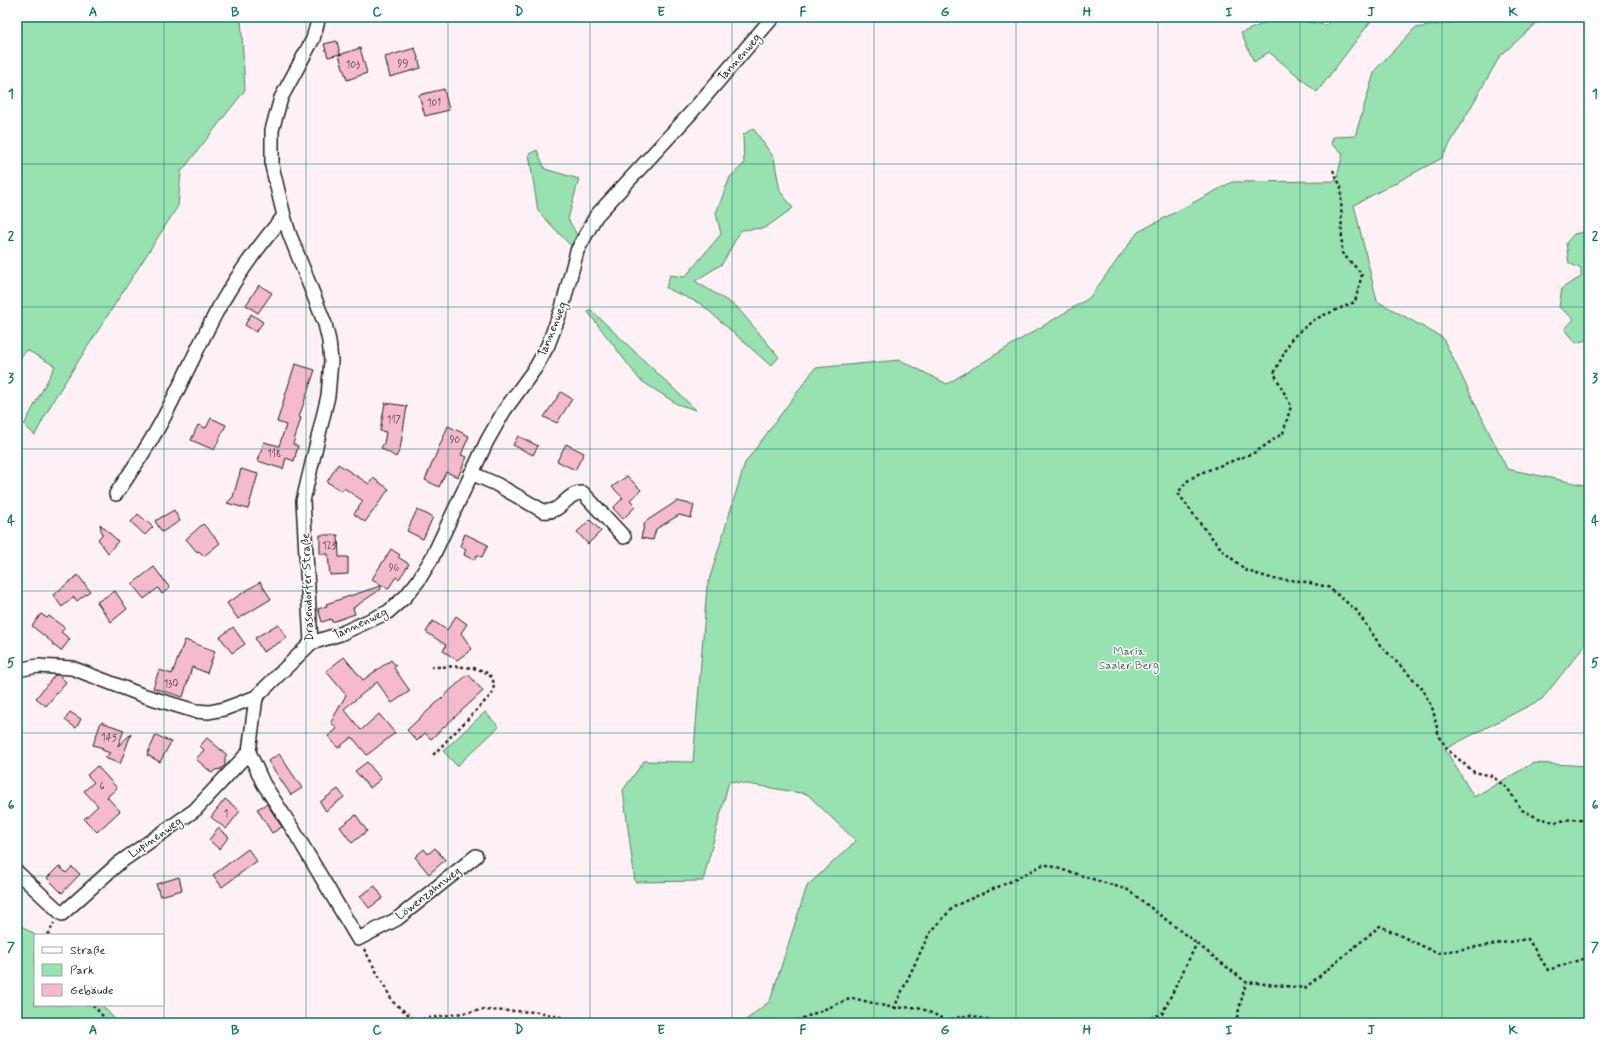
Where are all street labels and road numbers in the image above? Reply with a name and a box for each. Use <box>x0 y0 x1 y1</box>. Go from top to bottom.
street label: Tannenweg <box>715 30 765 85</box>
street label: Tannenweg <box>535 299 571 359</box>
street label: Drasendorfer Straße <box>298 532 318 641</box>
street label: Tannenweg <box>331 604 390 643</box>
street label: Lupinenweg <box>126 814 185 862</box>
street label: Löwenzahnweg <box>393 863 464 924</box>

